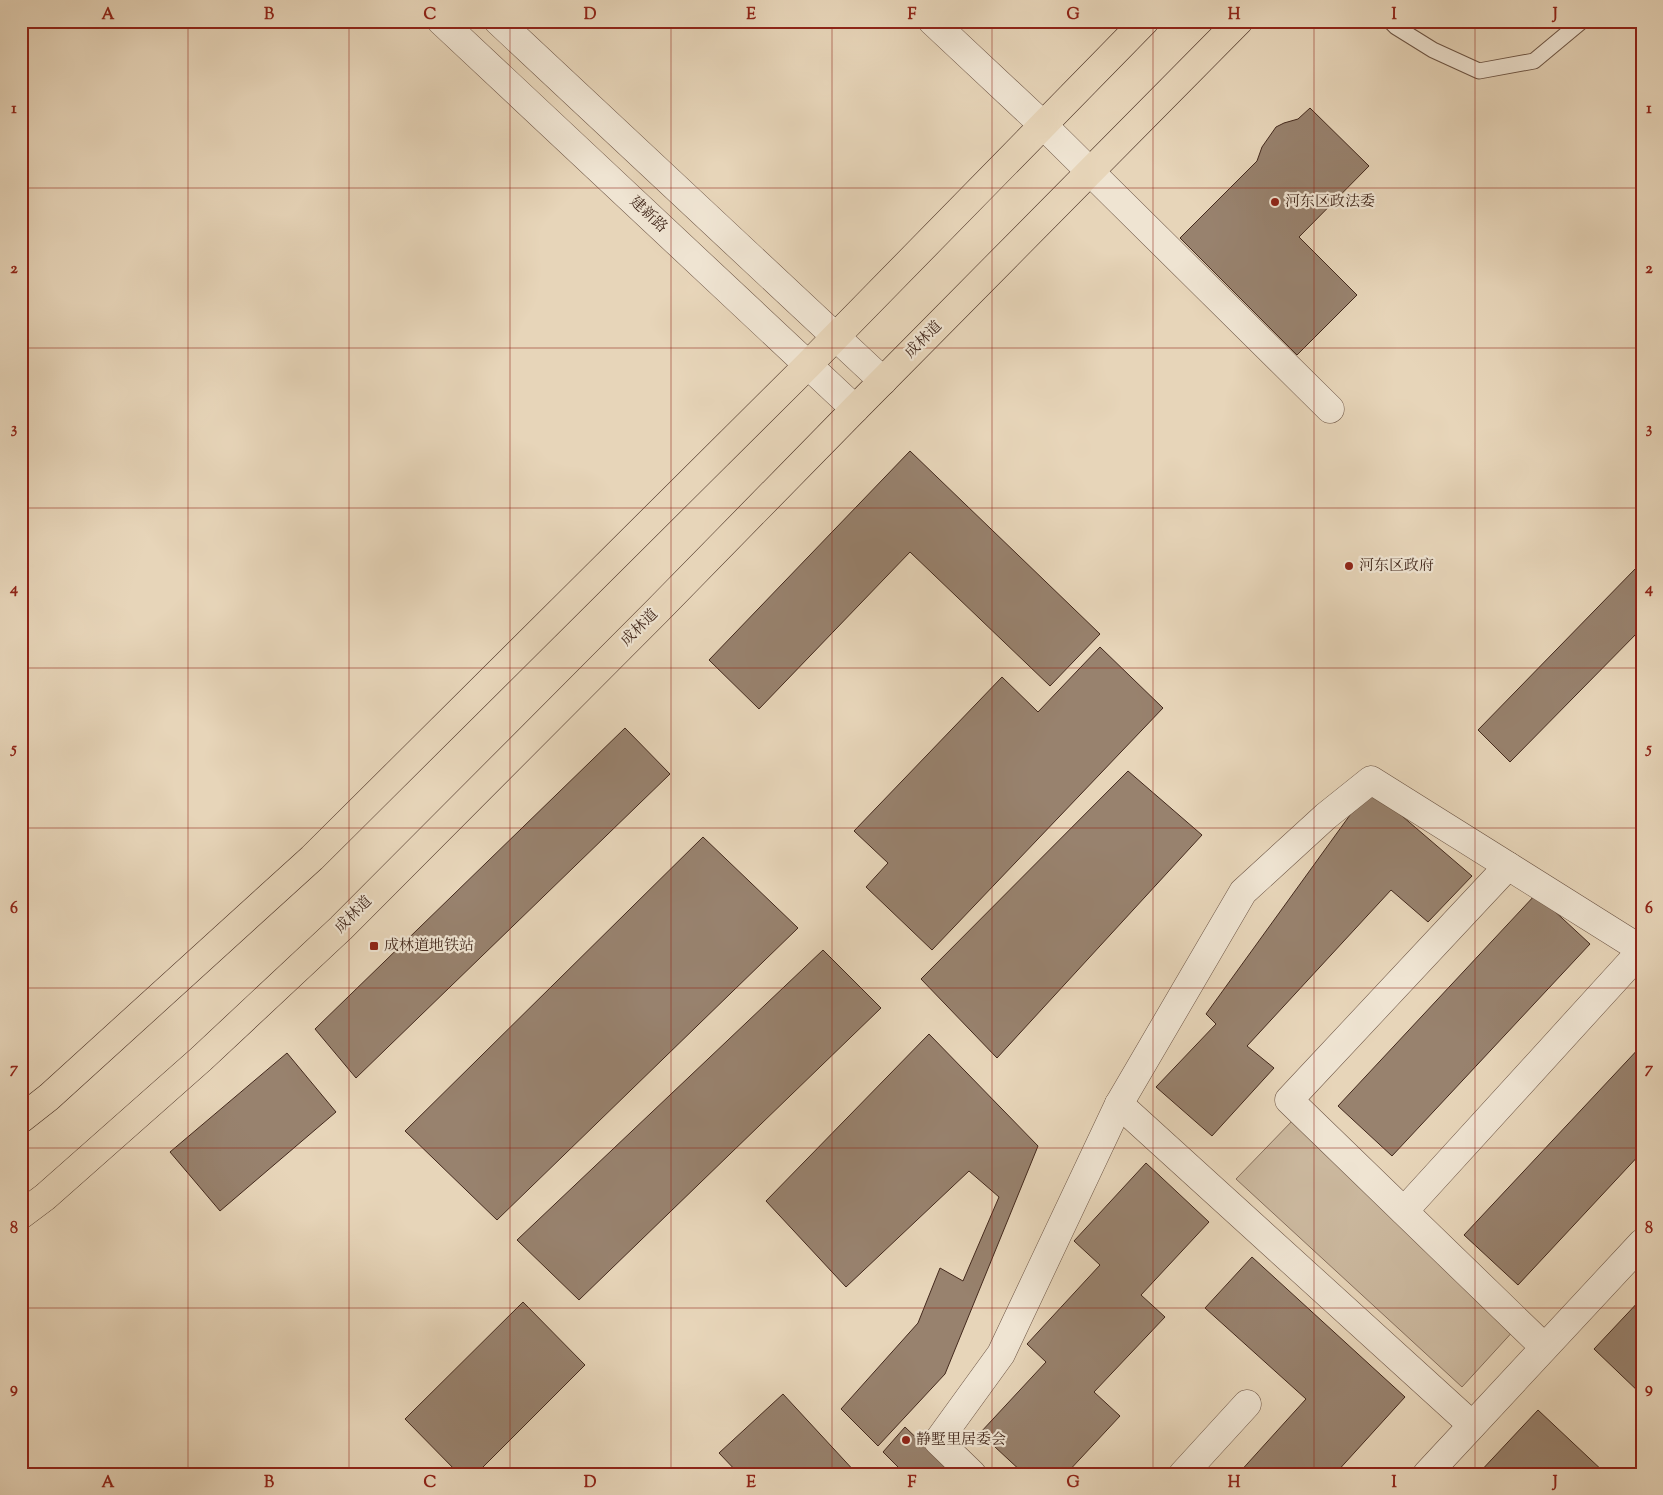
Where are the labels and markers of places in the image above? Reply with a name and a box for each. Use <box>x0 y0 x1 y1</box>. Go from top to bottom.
place label: 河东区政法委 <box>1285 192 1375 213</box>
marker: 河东区政法委 <box>1269 196 1281 208</box>
place label: 河东区政府 <box>1359 556 1434 577</box>
marker: 河东区政府 <box>1343 560 1355 572</box>
place label: 成林道地铁站 <box>384 936 474 957</box>
marker: 成林道地铁站 <box>368 940 380 952</box>
place label: 静墅里居委会 <box>916 1430 1006 1451</box>
marker: 静墅里居委会 <box>900 1434 912 1446</box>

